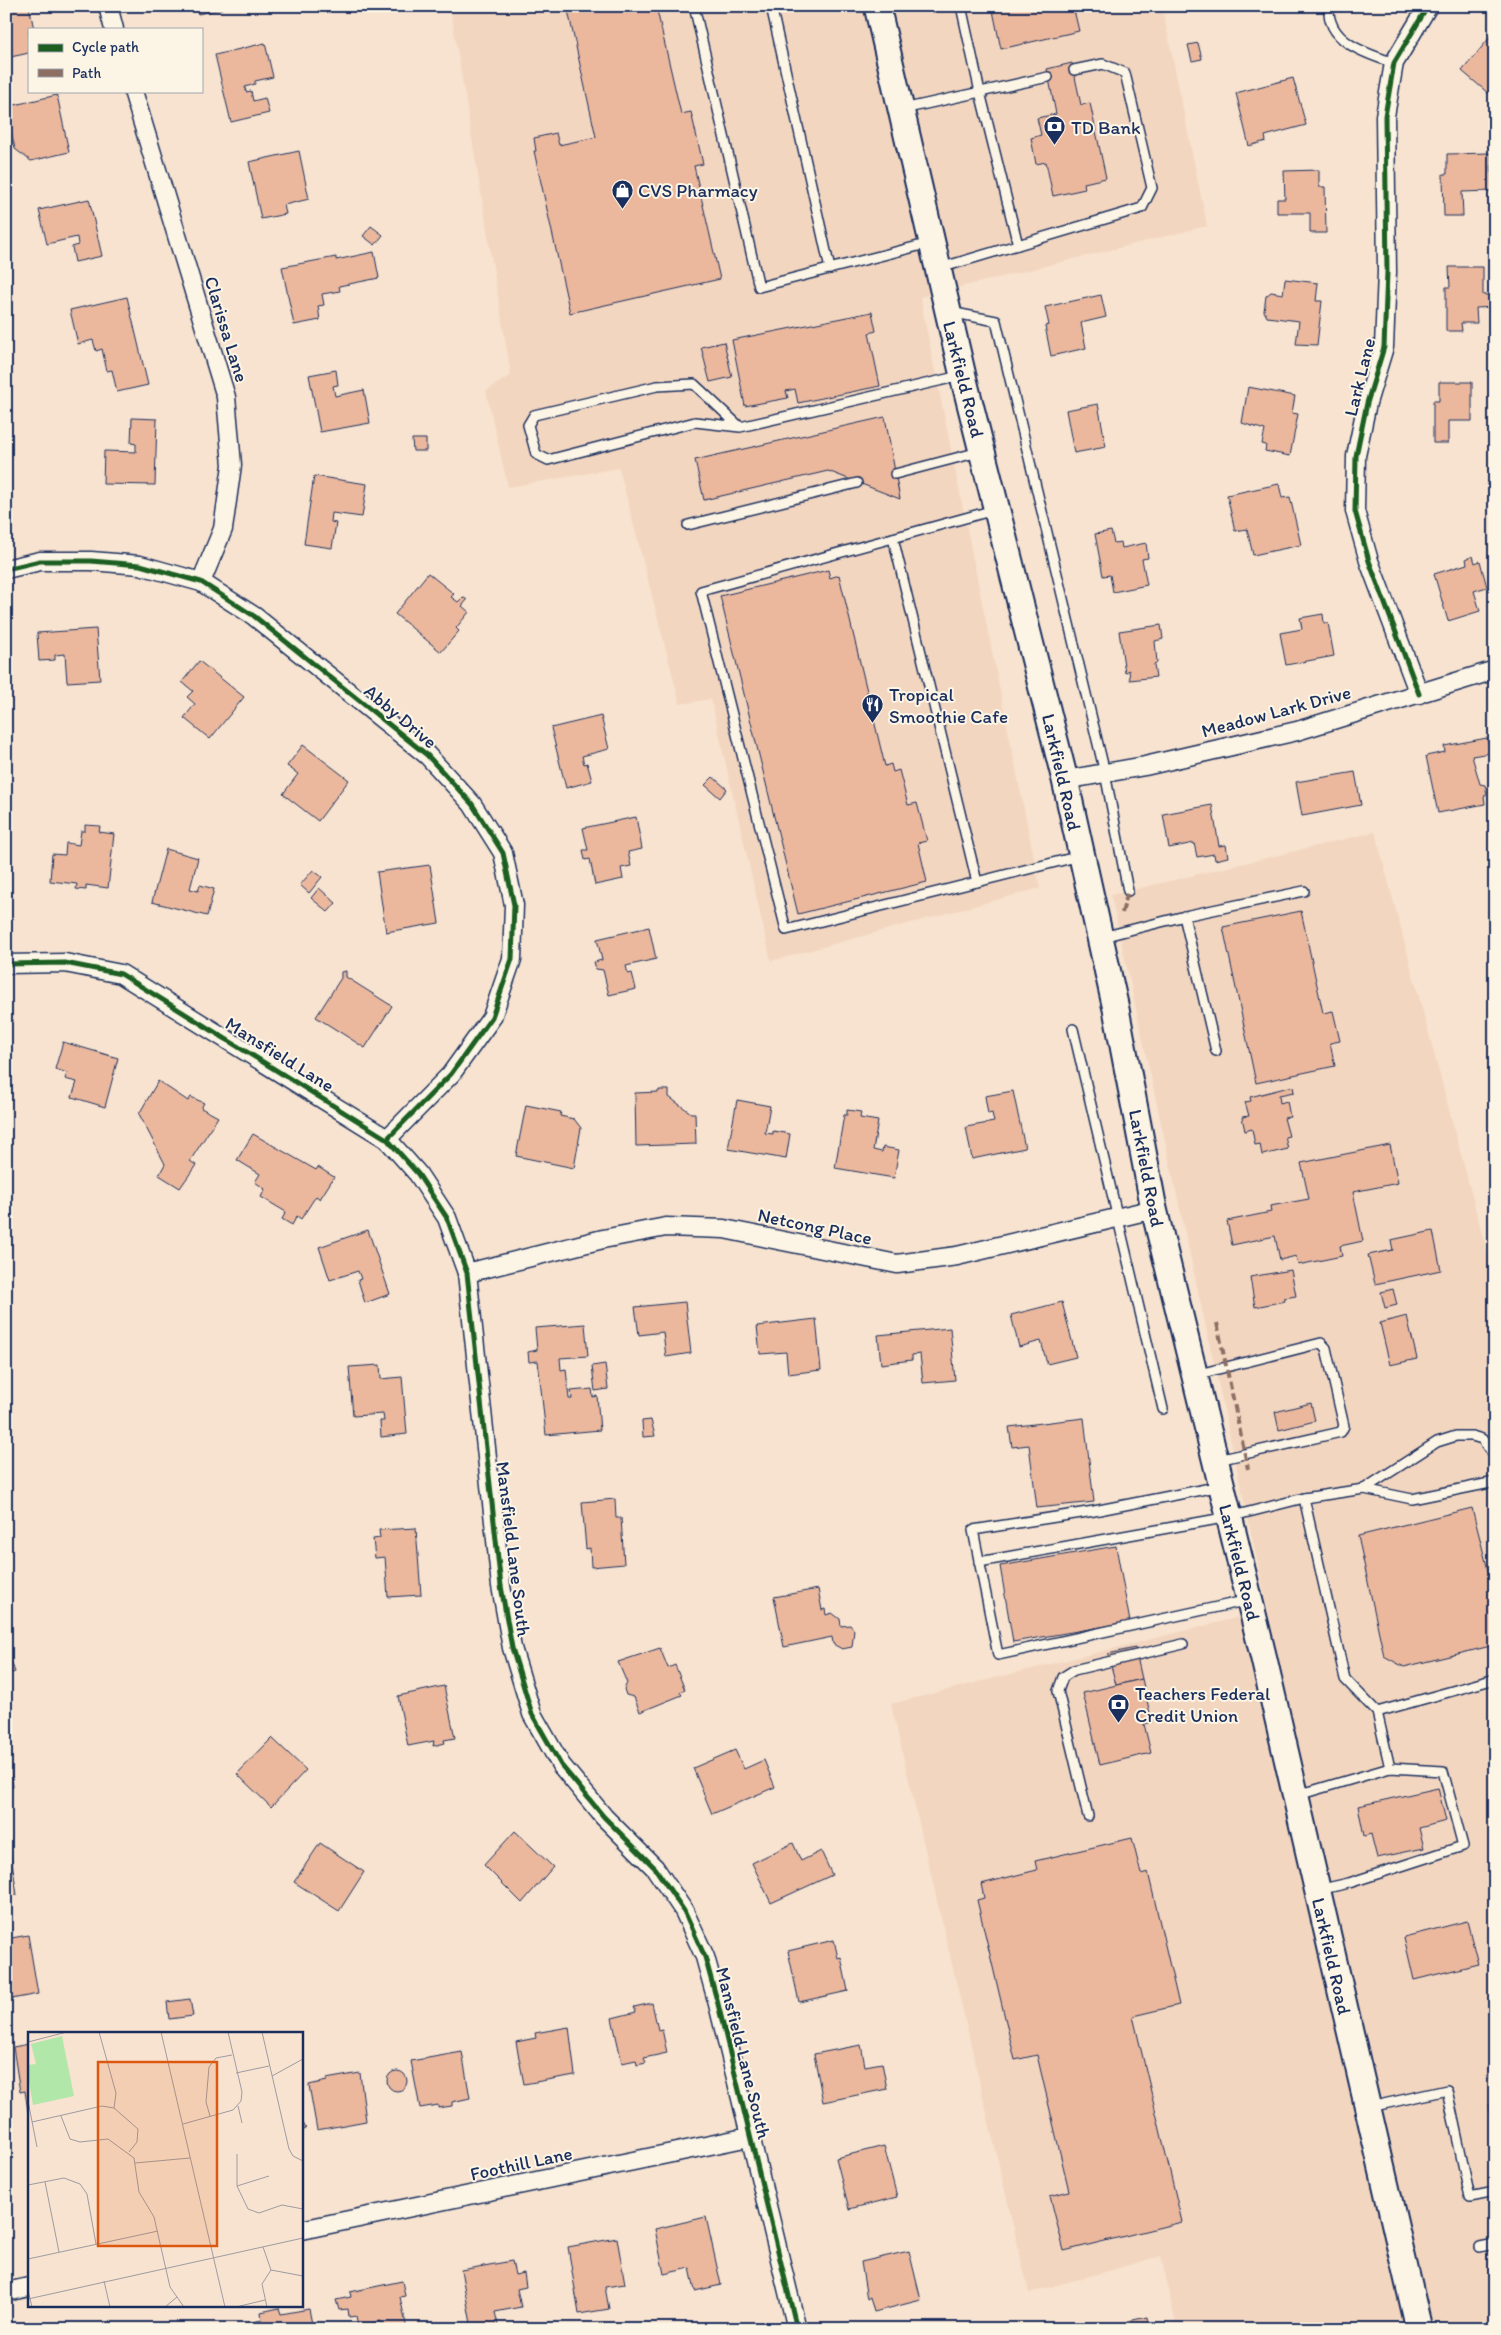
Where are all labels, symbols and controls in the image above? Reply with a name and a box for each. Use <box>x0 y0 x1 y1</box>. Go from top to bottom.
legend <box>28 28 202 92</box>
text: Cycle path <box>72 38 139 56</box>
text: Path <box>72 64 101 82</box>
bank icon: TD Bank <box>1043 115 1067 146</box>
place label: TD Bank <box>1071 116 1141 139</box>
shop icon: CVS Pharmacy <box>610 178 634 209</box>
place label: CVS Pharmacy <box>638 179 758 202</box>
street label: Clarissa Lane <box>200 274 253 385</box>
street label: Larkfield Road <box>938 319 989 440</box>
street label: Lark Lane <box>1339 336 1380 419</box>
street label: Abby Drive <box>360 679 442 753</box>
street label: Meadow Lark Drive <box>1199 680 1353 742</box>
place label: Tropical Smoothie Cafe <box>889 683 1008 728</box>
restaurant icon: Tropical Smoothie Cafe <box>861 693 885 724</box>
street label: Larkfield Road <box>1037 711 1086 833</box>
street label: Mansfield Lane <box>221 1012 338 1097</box>
street label: Larkfield Road <box>1124 1107 1169 1229</box>
street label: Netcong Place <box>756 1203 874 1250</box>
street label: Mansfield Lane South <box>491 1460 536 1639</box>
street label: Larkfield Road <box>1214 1502 1265 1623</box>
place label: Teachers Federal Credit Union <box>1135 1682 1271 1727</box>
bank icon: Teachers Federal Credit Union <box>1107 1692 1131 1723</box>
street label: Larkfield Road <box>1307 1895 1356 2017</box>
street label: Mansfield Lane South <box>711 1965 776 2142</box>
inset map <box>28 2032 302 2308</box>
street label: Foothill Lane <box>468 2141 574 2186</box>

